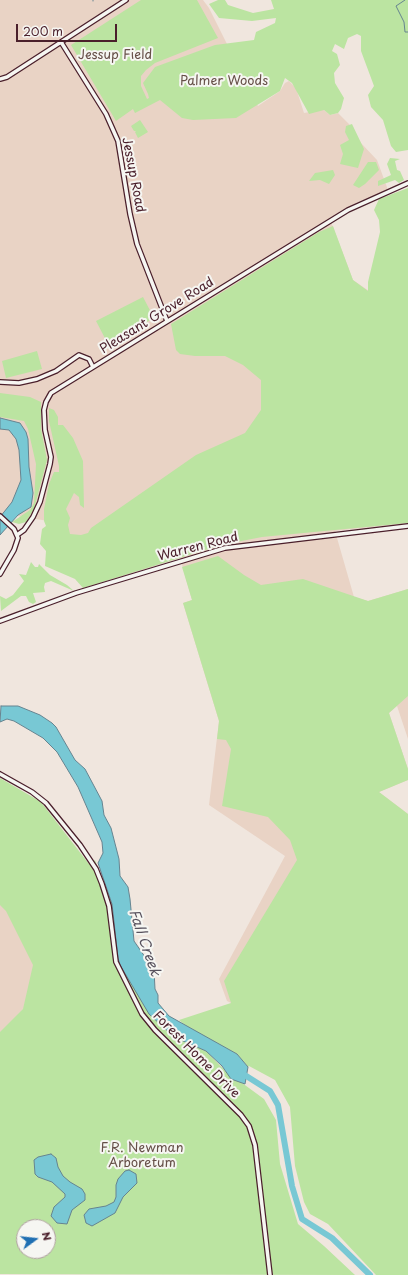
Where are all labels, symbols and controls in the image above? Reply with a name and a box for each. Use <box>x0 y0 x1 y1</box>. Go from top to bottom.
scale bar <box>18 16 119 42</box>
text: 200 m <box>23 22 63 40</box>
park label: Jessup Field <box>78 47 152 63</box>
park label: Palmer Woods <box>180 73 268 89</box>
street label: Jessup Road <box>118 136 148 214</box>
street label: Pleasant Grove Road <box>97 275 217 357</box>
street label: Warren Road <box>156 529 240 565</box>
water label: Fall Creek <box>125 907 163 979</box>
street label: Forest Home Drive <box>149 1008 243 1102</box>
park label: F.R. Newman Arboretum <box>101 1140 183 1171</box>
north arrow <box>16 1219 56 1259</box>
text: N <box>38 1230 56 1242</box>

